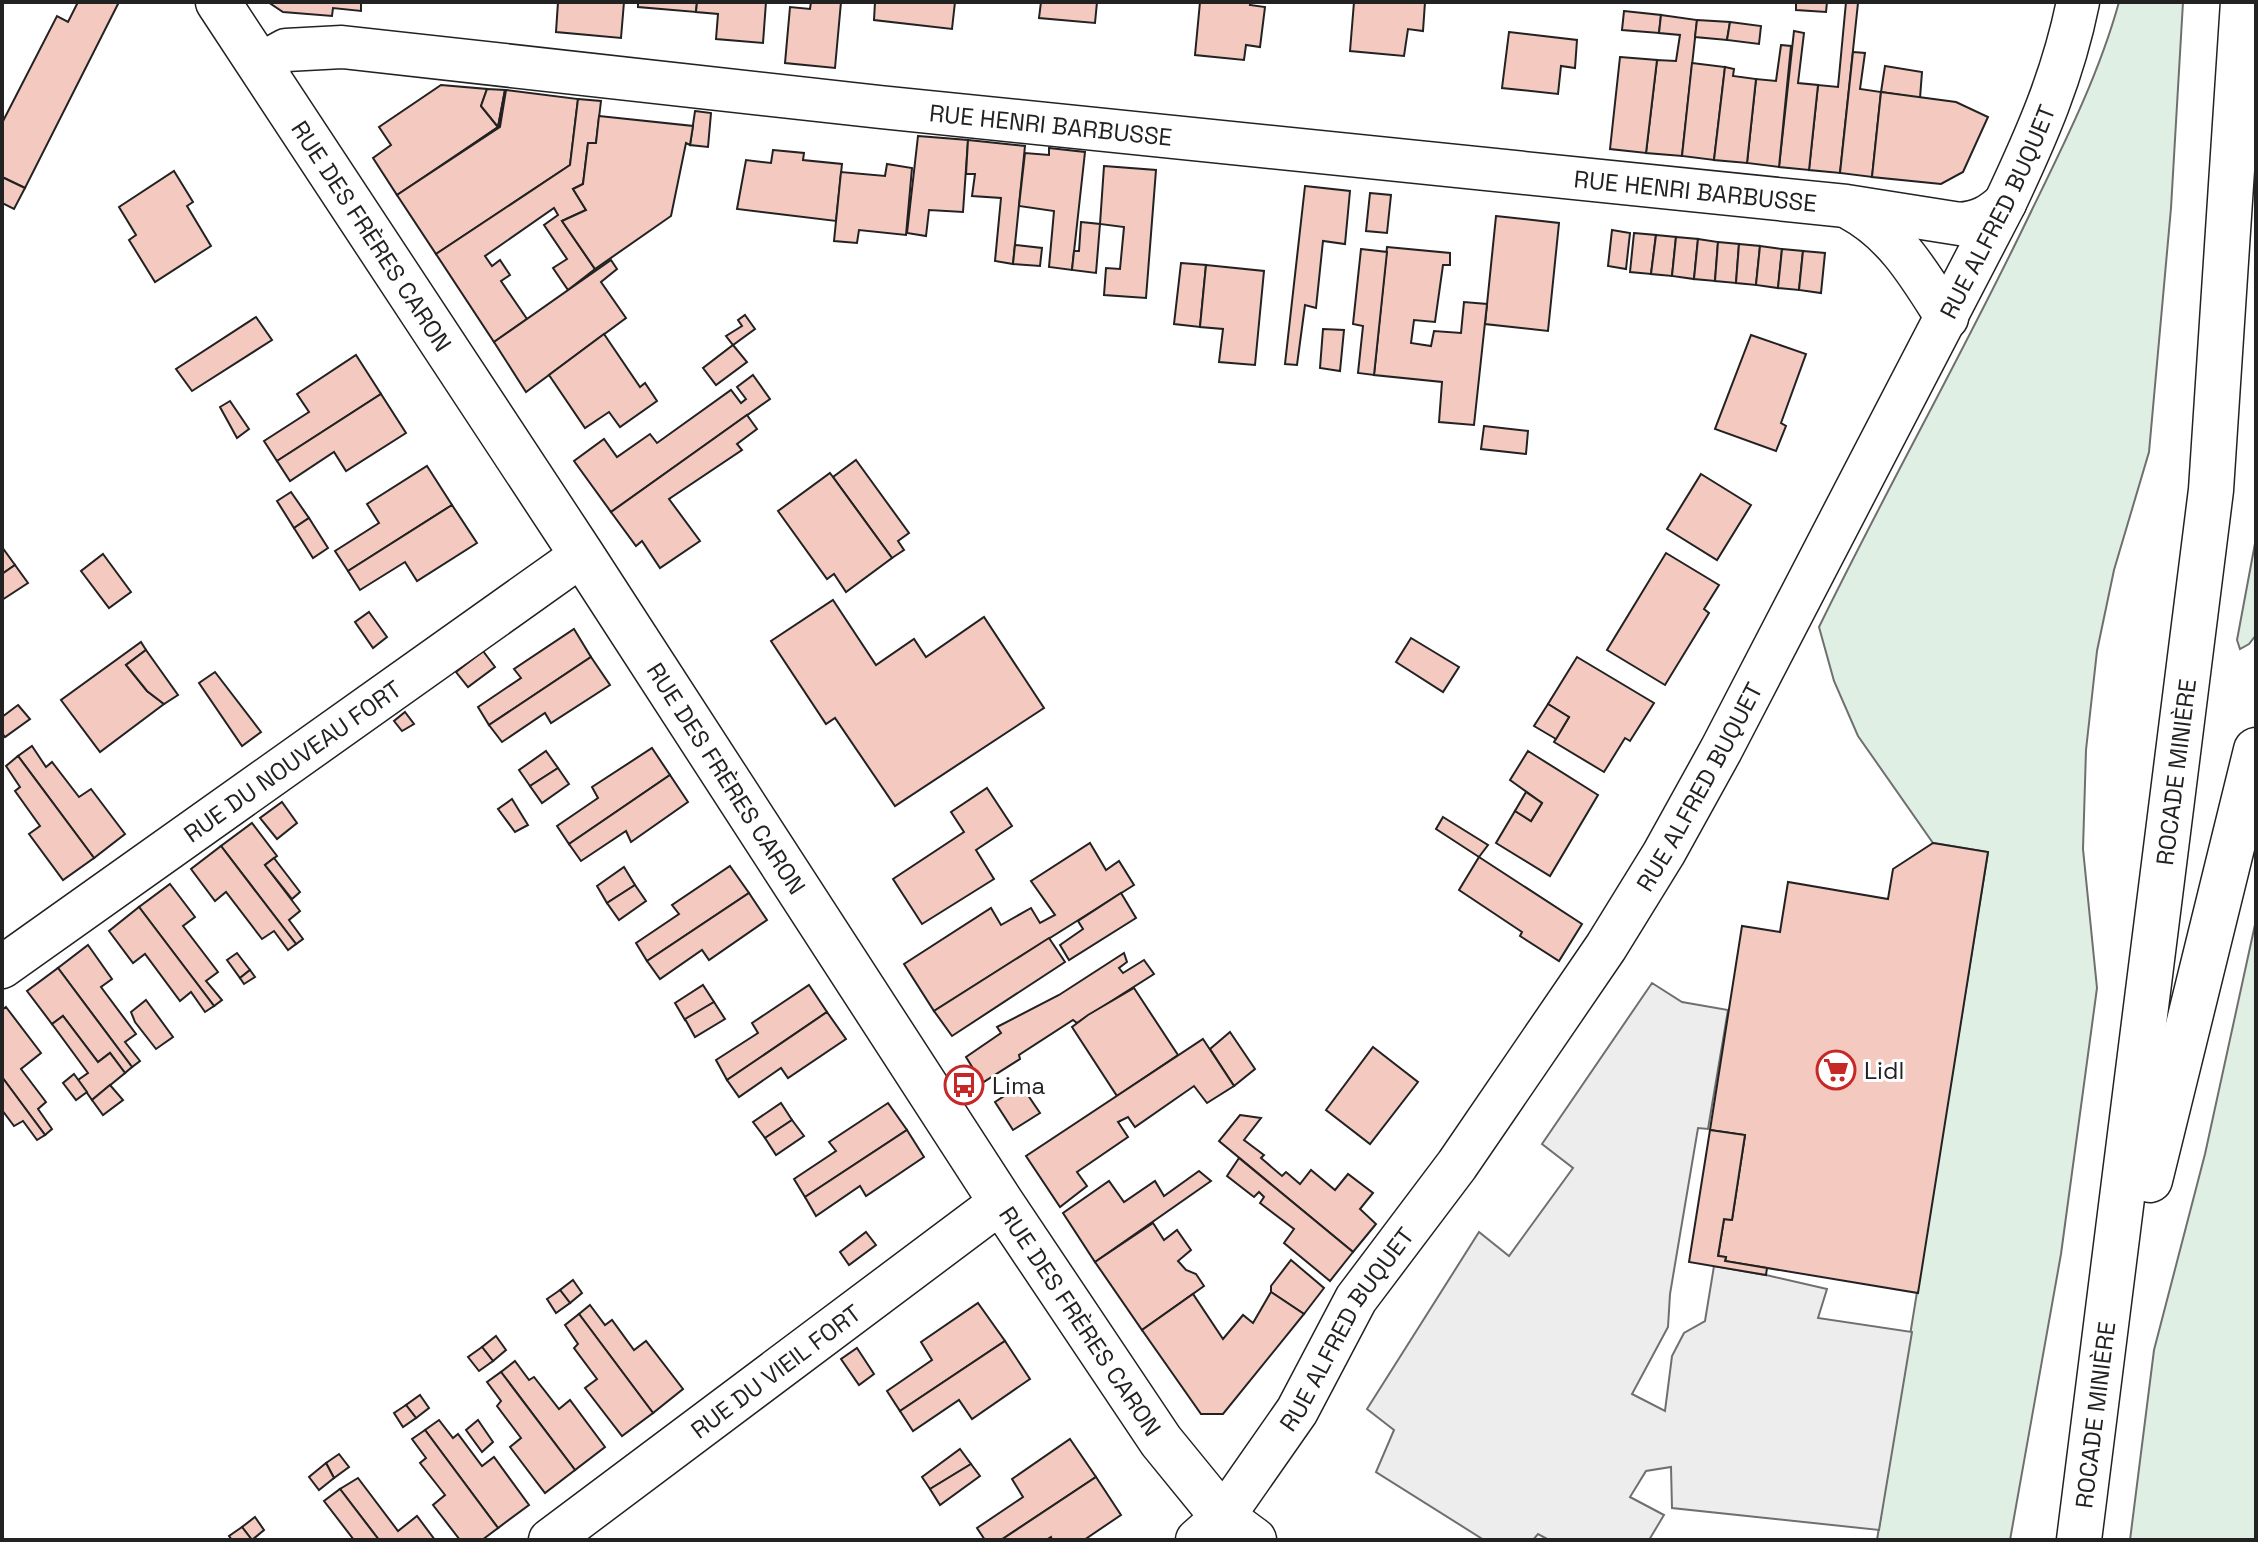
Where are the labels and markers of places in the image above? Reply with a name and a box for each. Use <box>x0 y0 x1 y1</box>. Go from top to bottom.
supermarket icon: Lidl <box>1815 1049 1857 1091</box>
place label: Lidl <box>1864 1055 1904 1086</box>
bus stop icon: Lima <box>943 1064 985 1106</box>
place label: Lima <box>992 1070 1046 1101</box>

